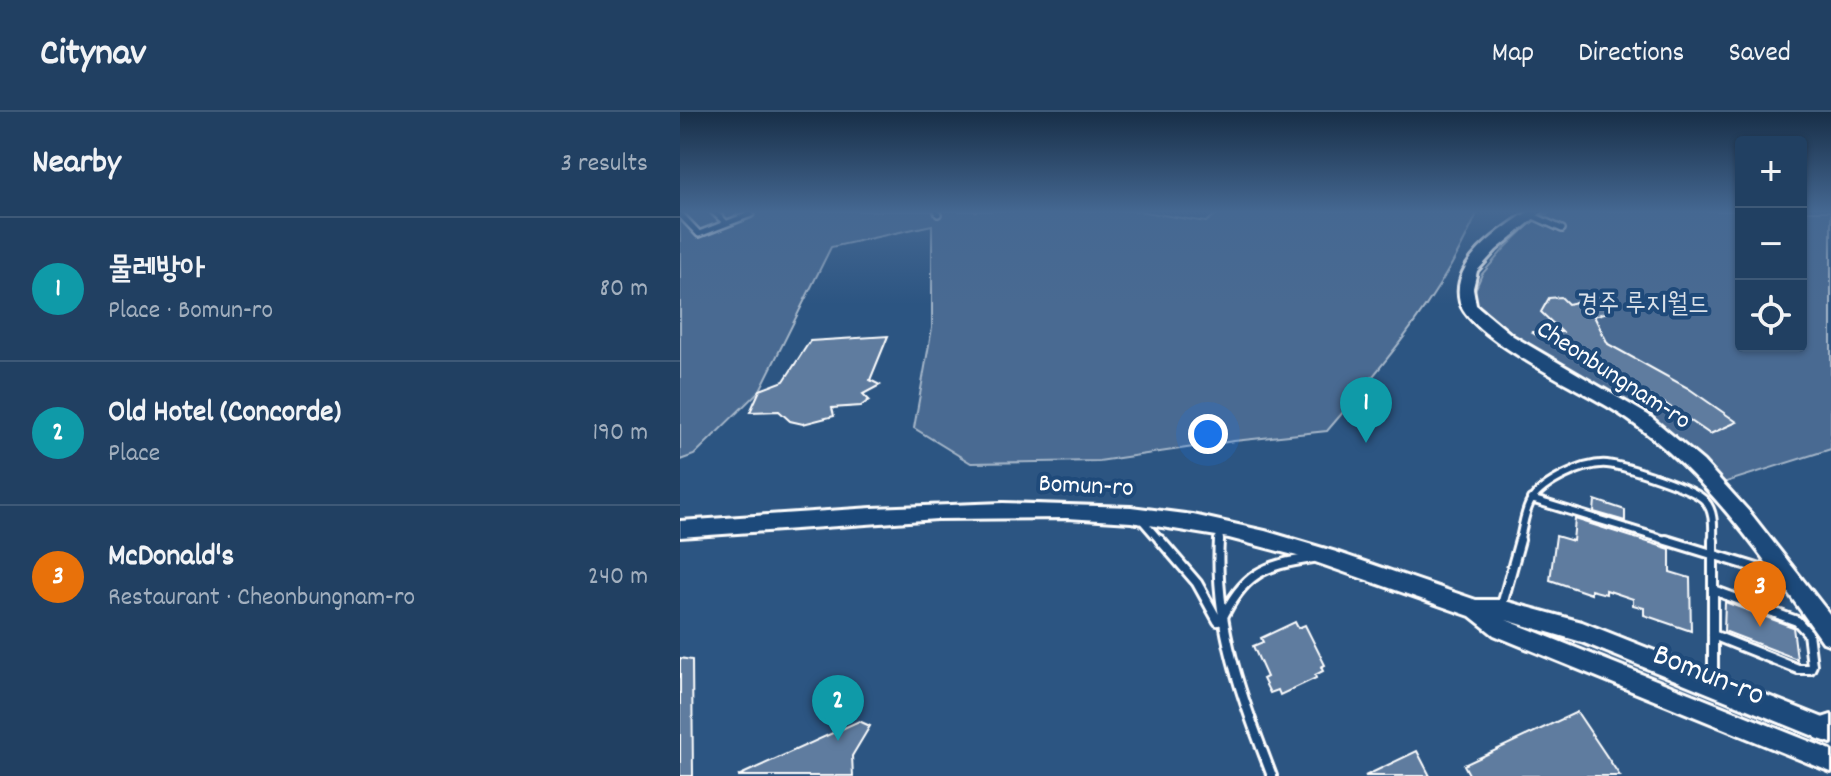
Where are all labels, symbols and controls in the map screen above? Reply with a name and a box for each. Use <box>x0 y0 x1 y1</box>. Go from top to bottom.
text: Citynav <box>40 28 146 83</box>
text: Map <box>1492 35 1534 75</box>
text: Directions <box>1578 35 1684 75</box>
text: Saved <box>1728 35 1791 75</box>
map controls <box>1735 136 1807 352</box>
button: + <box>1735 136 1807 208</box>
text: Nearby <box>32 140 121 189</box>
text: 3 results <box>561 146 648 183</box>
button: − <box>1735 208 1807 280</box>
text: 물레방아 <box>108 250 205 293</box>
text: 1 <box>55 271 61 308</box>
text: 80 m <box>600 271 648 308</box>
button: locate <box>1735 280 1807 352</box>
park label: 경주 루지월드 <box>1577 287 1709 324</box>
text: Place · Bomun-ro <box>108 293 273 330</box>
street label: Cheonbungnam-ro <box>1528 312 1698 440</box>
pin: 1 <box>1340 377 1392 443</box>
text: Old Hotel (Concorde) <box>108 393 341 436</box>
your location <box>1188 414 1228 454</box>
text: 2 <box>52 415 64 452</box>
text: 190 m <box>592 415 648 452</box>
text: Place <box>108 436 160 473</box>
street label: Bomun-ro <box>1038 466 1134 508</box>
text: McDonald's <box>108 537 234 580</box>
text: 3 <box>52 559 64 596</box>
text: 240 m <box>588 559 648 596</box>
pin: 3 <box>1734 561 1786 627</box>
text: Restaurant · Cheonbungnam-ro <box>108 580 415 617</box>
street label: Bomun-ro <box>1645 634 1771 720</box>
pin: 2 <box>812 675 864 741</box>

